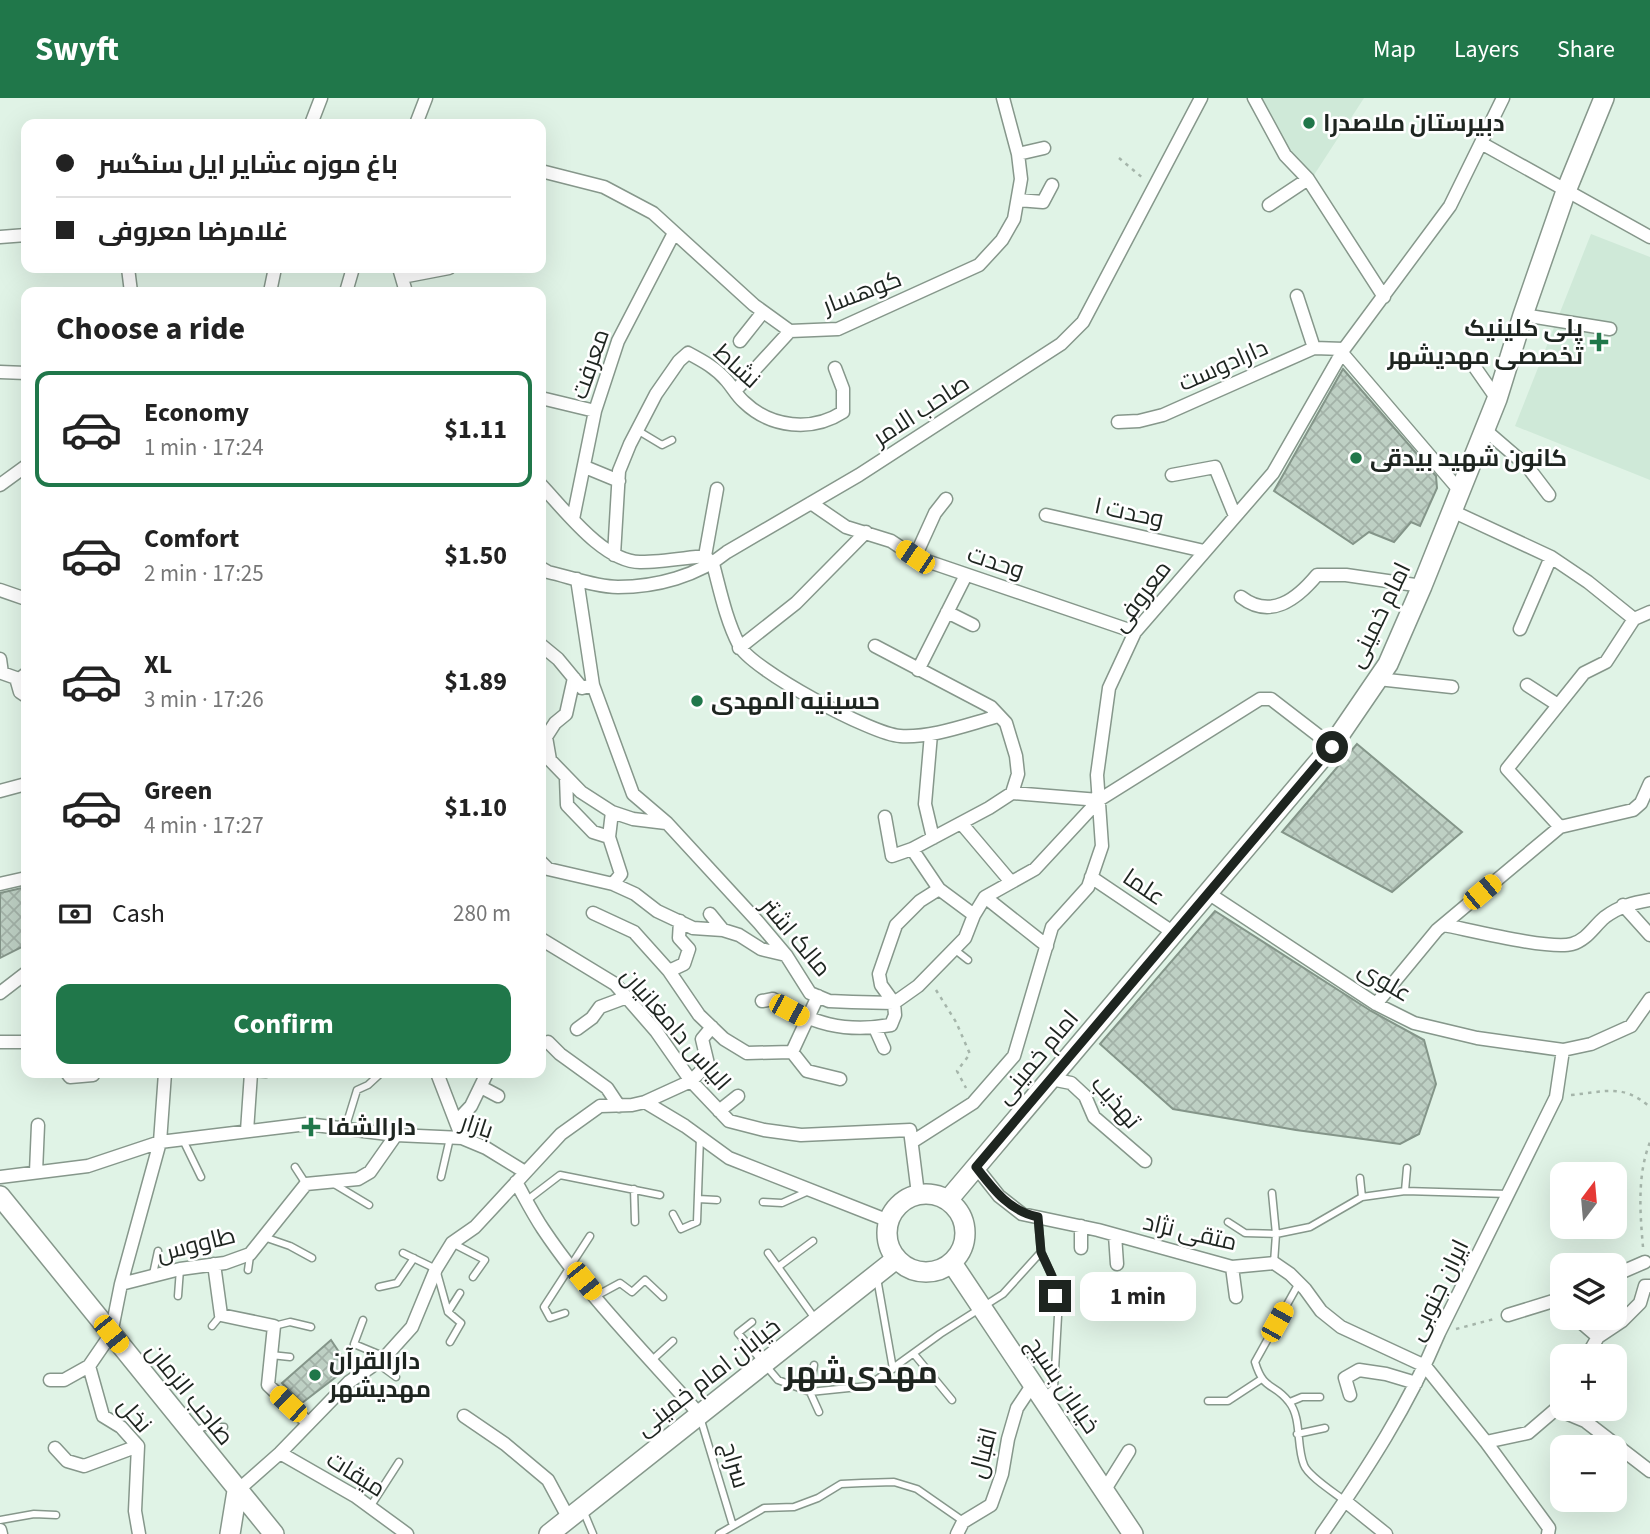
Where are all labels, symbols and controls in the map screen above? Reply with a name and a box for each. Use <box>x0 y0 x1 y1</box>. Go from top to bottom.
text: Swyft <box>35 26 119 73</box>
text: Map <box>1373 32 1416 67</box>
text: Layers <box>1454 32 1519 67</box>
text: Share <box>1557 32 1615 67</box>
place label: دبیرستان ملاصدرا <box>1323 106 1505 141</box>
marker: دبیرستان ملاصدرا <box>1301 115 1317 131</box>
text: باغ موزه عشایر ایل سنگسر <box>98 146 398 183</box>
text: غلامرضا معروفی <box>98 213 288 250</box>
street label: کوهسار <box>816 261 907 324</box>
text: Choose a ride <box>56 306 245 352</box>
place label: پلی کلینیک تخصصی مهدیشهر <box>1387 311 1584 374</box>
street label: معرفت <box>562 324 619 404</box>
street label: دارادوست <box>1173 330 1274 401</box>
marker: پلی کلینیک تخصصی مهدیشهر <box>1589 332 1609 352</box>
street label: نشاط <box>705 336 768 397</box>
street label: صاحب الامر <box>864 366 977 456</box>
text: Economy <box>144 394 249 431</box>
icon: car <box>60 398 123 461</box>
text: $1.11 <box>444 411 507 448</box>
text: 1 min · 17:24 <box>144 431 264 464</box>
place label: کانون شهید بیدقی <box>1370 441 1567 476</box>
marker: کانون شهید بیدقی <box>1348 450 1364 466</box>
street label: وحدت ۱ <box>1091 488 1167 537</box>
text: Comfort <box>144 520 239 557</box>
icon: car <box>60 524 123 587</box>
text: $1.50 <box>444 537 507 574</box>
car <box>892 537 939 577</box>
street label: وحدت <box>963 537 1029 588</box>
street label: معروفی <box>1103 553 1180 640</box>
street label: امام خمینی <box>1339 556 1420 674</box>
text: 2 min · 17:25 <box>144 557 264 590</box>
text: XL <box>144 646 172 683</box>
icon: car <box>60 650 123 713</box>
text: $1.89 <box>444 663 507 700</box>
text: 3 min · 17:26 <box>144 683 264 716</box>
place label: حسینیه المهدی <box>711 684 880 719</box>
marker: حسینیه المهدی <box>689 693 705 709</box>
route start <box>1316 731 1348 763</box>
text: Green <box>144 772 212 809</box>
icon: car <box>60 776 123 839</box>
text: $1.10 <box>444 789 507 826</box>
text: 4 min · 17:27 <box>144 809 264 842</box>
street label: علما <box>1115 860 1172 914</box>
car <box>1460 870 1505 914</box>
street label: مالک اشتر <box>751 889 839 985</box>
icon: cash <box>56 895 94 933</box>
text: Cash <box>112 895 165 932</box>
text: 280 m <box>453 897 511 930</box>
street label: علوی <box>1351 952 1418 1011</box>
street label: الیاس دامغانیان <box>612 960 739 1099</box>
button: Confirm <box>56 984 511 1064</box>
car <box>766 991 813 1029</box>
street label: امام خمینی <box>987 1003 1087 1112</box>
street label: تهذیب <box>1082 1068 1149 1137</box>
street label: بازار <box>454 1104 498 1148</box>
place label: دارالشفا <box>327 1110 416 1145</box>
marker: دارالشفا <box>301 1117 321 1137</box>
north arrow <box>1550 1162 1628 1239</box>
map controls <box>1550 1162 1627 1512</box>
street label: متقی نژاد <box>1139 1205 1240 1260</box>
street label: طاووس <box>153 1218 239 1271</box>
street label: ایران جنوبی <box>1399 1233 1478 1347</box>
button: layers <box>1550 1253 1627 1330</box>
car <box>563 1258 606 1304</box>
callout: 1 min <box>1080 1272 1195 1320</box>
route end <box>1039 1280 1071 1312</box>
text: 1 min <box>1110 1280 1166 1313</box>
car <box>1258 1299 1297 1345</box>
street label: خیابان امام خمینی <box>628 1310 788 1445</box>
car <box>90 1311 133 1357</box>
street label: خیابان بسیج <box>1017 1330 1108 1441</box>
street label: صاحب الزمان <box>137 1335 242 1453</box>
place label: دارالقرآن مهدیشهر <box>328 1344 431 1407</box>
button: + <box>1550 1344 1627 1421</box>
district label: مهدی‌شهر <box>783 1350 938 1396</box>
marker: دارالقرآن مهدیشهر <box>307 1367 323 1383</box>
car <box>266 1382 311 1426</box>
street label: نخل <box>109 1390 160 1441</box>
street label: اقبال <box>960 1424 1007 1482</box>
button: − <box>1550 1435 1627 1512</box>
street label: سراج <box>711 1438 758 1493</box>
street label: میقات <box>319 1443 392 1506</box>

